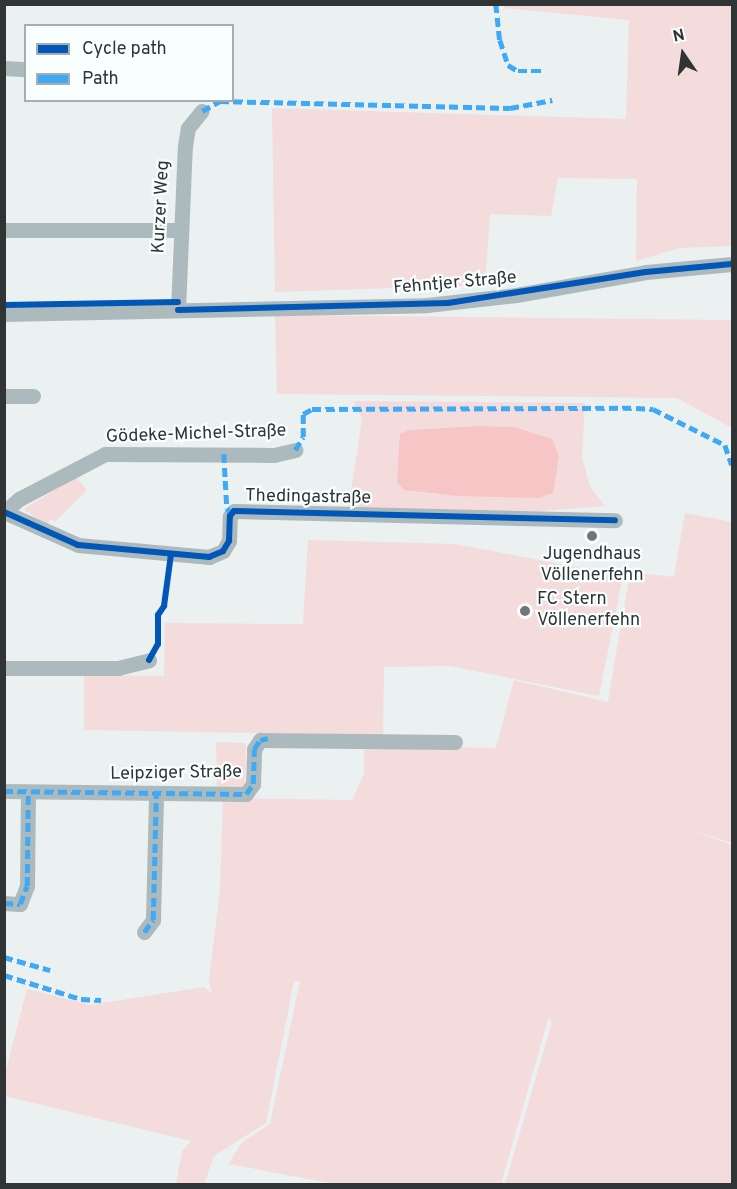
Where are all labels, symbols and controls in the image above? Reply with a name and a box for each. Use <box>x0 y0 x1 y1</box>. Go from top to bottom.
legend <box>24 24 234 102</box>
north arrow <box>653 24 713 84</box>
text: N <box>671 25 687 47</box>
text: Cycle path <box>82 38 167 61</box>
text: Path <box>82 68 119 91</box>
street label: Kurzer Weg <box>149 160 175 254</box>
street label: Fehntjer Straße <box>393 268 517 300</box>
street label: Gödeke-Michel-Straße <box>105 421 287 449</box>
street label: Thedingastraße <box>245 486 371 510</box>
marker: Jugendhaus Völlenerfehn <box>585 529 599 543</box>
place label: Jugendhaus Völlenerfehn <box>540 545 644 588</box>
place label: FC Stern Völlenerfehn <box>537 590 640 632</box>
marker: FC Stern Völlenerfehn <box>518 604 532 618</box>
street label: Leipziger Straße <box>110 762 242 786</box>

